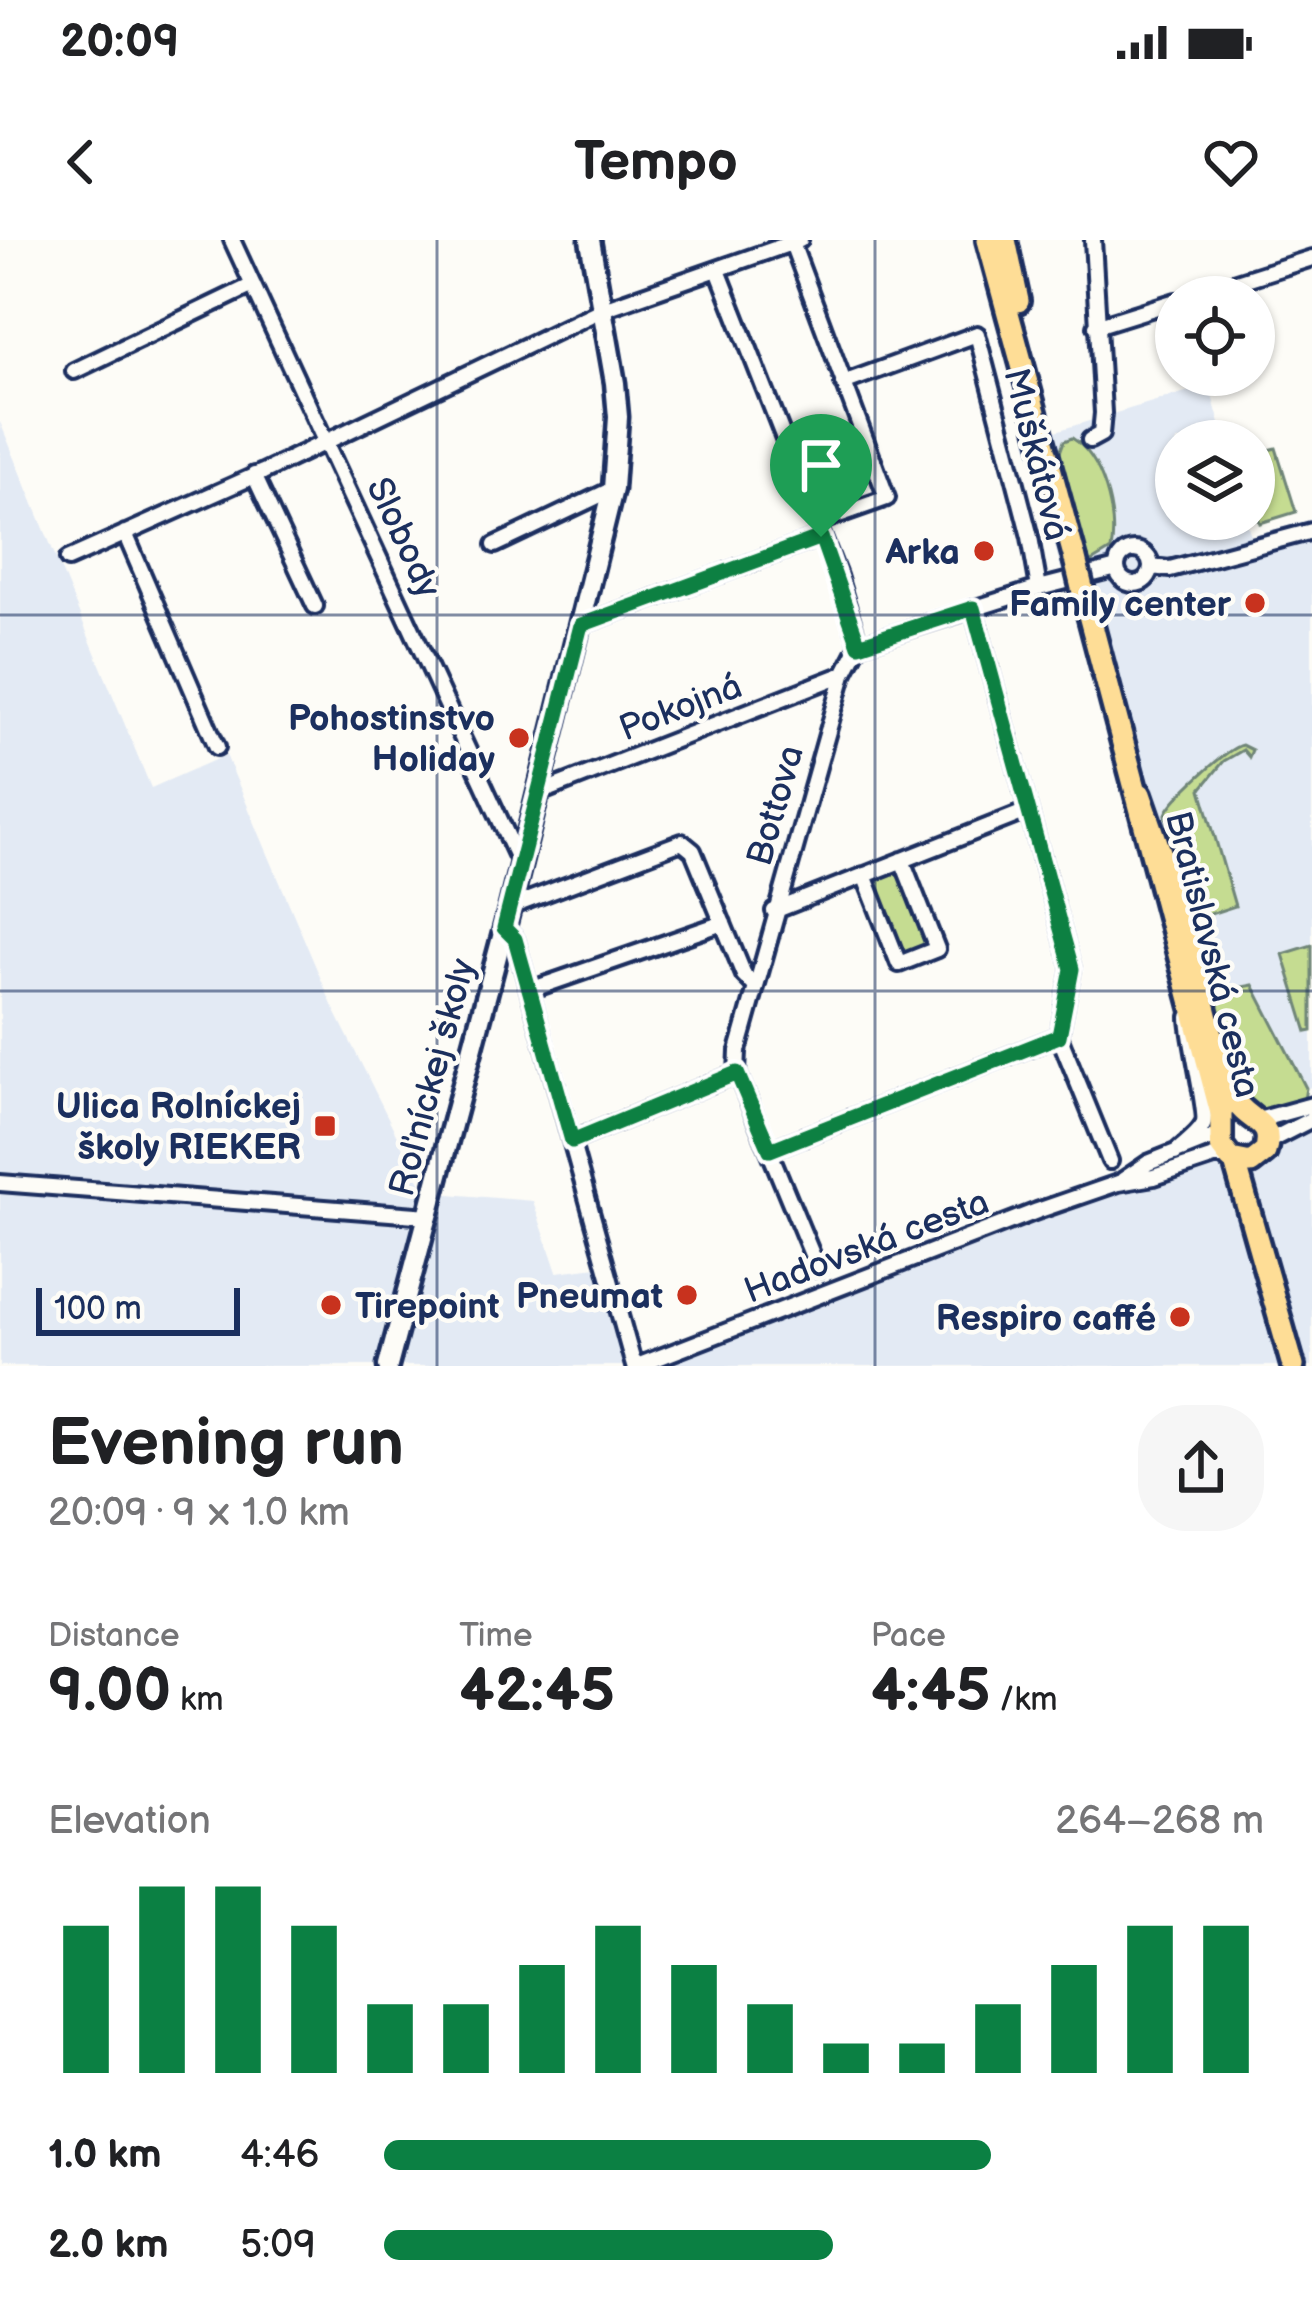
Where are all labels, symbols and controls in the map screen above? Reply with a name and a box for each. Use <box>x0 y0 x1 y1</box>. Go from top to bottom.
text: 20:09 <box>60 15 179 70</box>
icon: back <box>48 129 114 195</box>
icon: heart <box>1198 129 1264 195</box>
text: Tempo <box>574 130 738 195</box>
map controls <box>1155 276 1275 540</box>
button: locate <box>1155 276 1275 396</box>
street label: Muškátová <box>993 364 1078 545</box>
pin <box>770 414 872 537</box>
button: layers <box>1155 420 1275 540</box>
icon: arrive <box>788 432 854 498</box>
street label: Slobody <box>356 471 449 606</box>
place label: Arka <box>884 532 960 575</box>
marker: Arka <box>971 538 997 564</box>
place label: Family center <box>1009 584 1232 627</box>
marker: Family center <box>1242 590 1268 616</box>
street label: Pokojná <box>614 665 748 751</box>
place label: Pohostinstvo Holiday <box>288 698 496 782</box>
marker: Pohostinstvo Holiday <box>506 725 532 751</box>
street label: Bottova <box>739 741 814 871</box>
street label: Bratislavská cesta <box>1155 807 1268 1102</box>
street label: Roľníckej školy <box>381 954 486 1201</box>
place label: Ulica Rolníckej školy RIEKER <box>56 1086 301 1170</box>
marker: Ulica Rolníckej školy RIEKER <box>312 1113 338 1139</box>
street label: Hadovská cesta <box>739 1181 995 1314</box>
place label: Pneumat <box>516 1276 663 1319</box>
scale bar <box>36 1282 240 1335</box>
marker: Pneumat <box>674 1282 700 1308</box>
place label: Tirepoint <box>355 1286 499 1329</box>
text: 100 m <box>54 1289 142 1329</box>
marker: Tirepoint <box>318 1292 344 1318</box>
place label: Respiro caffé <box>936 1298 1156 1341</box>
marker: Respiro caffé <box>1167 1304 1193 1330</box>
text: Evening run <box>48 1405 404 1484</box>
button: share <box>1138 1405 1264 1531</box>
text: 20:09 · 9 × 1.0 km <box>48 1490 350 1537</box>
text: Distance <box>48 1616 180 1656</box>
text: Time <box>459 1616 532 1656</box>
text: Pace <box>871 1616 946 1656</box>
text: 9.00 <box>48 1656 171 1728</box>
text: 42:45 <box>459 1656 615 1728</box>
text: 4:45 <box>871 1656 990 1728</box>
text: km <box>171 1680 224 1720</box>
text: /km <box>990 1680 1058 1720</box>
text: Elevation <box>48 1798 211 1845</box>
text: 264–268 m <box>1055 1798 1264 1845</box>
text: 1.0 km <box>48 2132 162 2179</box>
text: 4:46 <box>240 2132 319 2179</box>
text: 2.0 km <box>48 2222 168 2269</box>
text: 5:09 <box>240 2222 316 2269</box>

